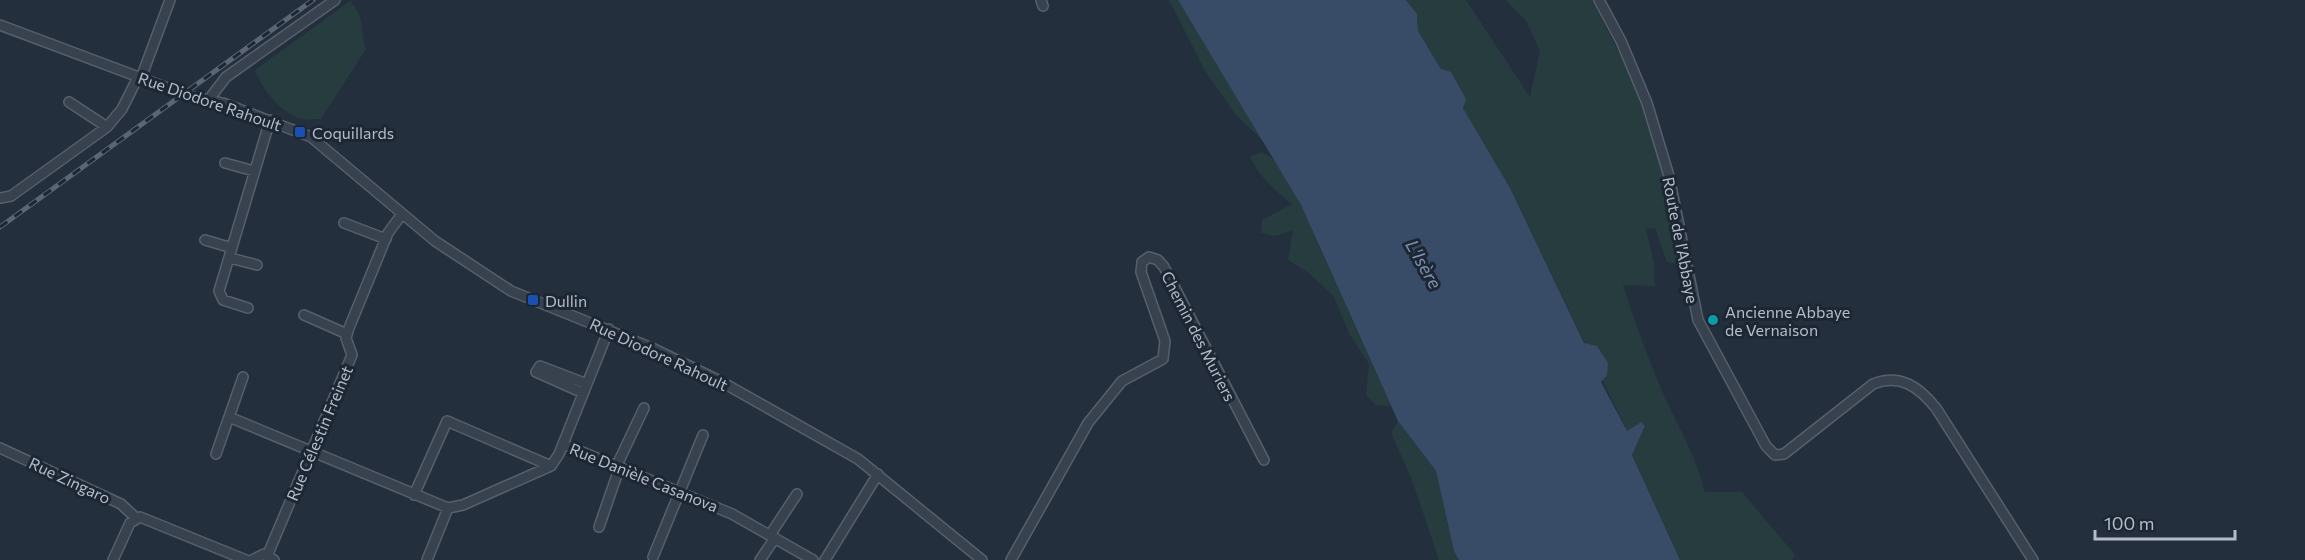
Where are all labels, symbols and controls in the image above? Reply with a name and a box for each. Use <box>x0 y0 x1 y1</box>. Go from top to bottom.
street label: Rue Diodore Rahoult <box>136 68 285 135</box>
place label: Coquillards <box>312 123 394 142</box>
marker: Coquillards <box>293 125 307 139</box>
street label: Route de l'Abbaye <box>1659 175 1703 305</box>
water label: L'Isère <box>1401 236 1447 293</box>
street label: Chemin des Muriers <box>1158 268 1240 404</box>
place label: Dullin <box>545 291 587 310</box>
marker: Dullin <box>526 293 540 307</box>
place label: Ancienne Abbaye de Vernaison <box>1725 302 1850 339</box>
marker: Ancienne Abbaye de Vernaison <box>1706 313 1720 327</box>
street label: Rue Diodore Rahoult <box>587 314 732 395</box>
street label: Rue Célestin Freinet <box>282 362 356 503</box>
street label: Rue Danièle Casanova <box>567 439 721 515</box>
street label: Rue Zingaro <box>26 453 114 507</box>
scale bar <box>2095 503 2234 541</box>
text: 100 m <box>2104 512 2154 534</box>

